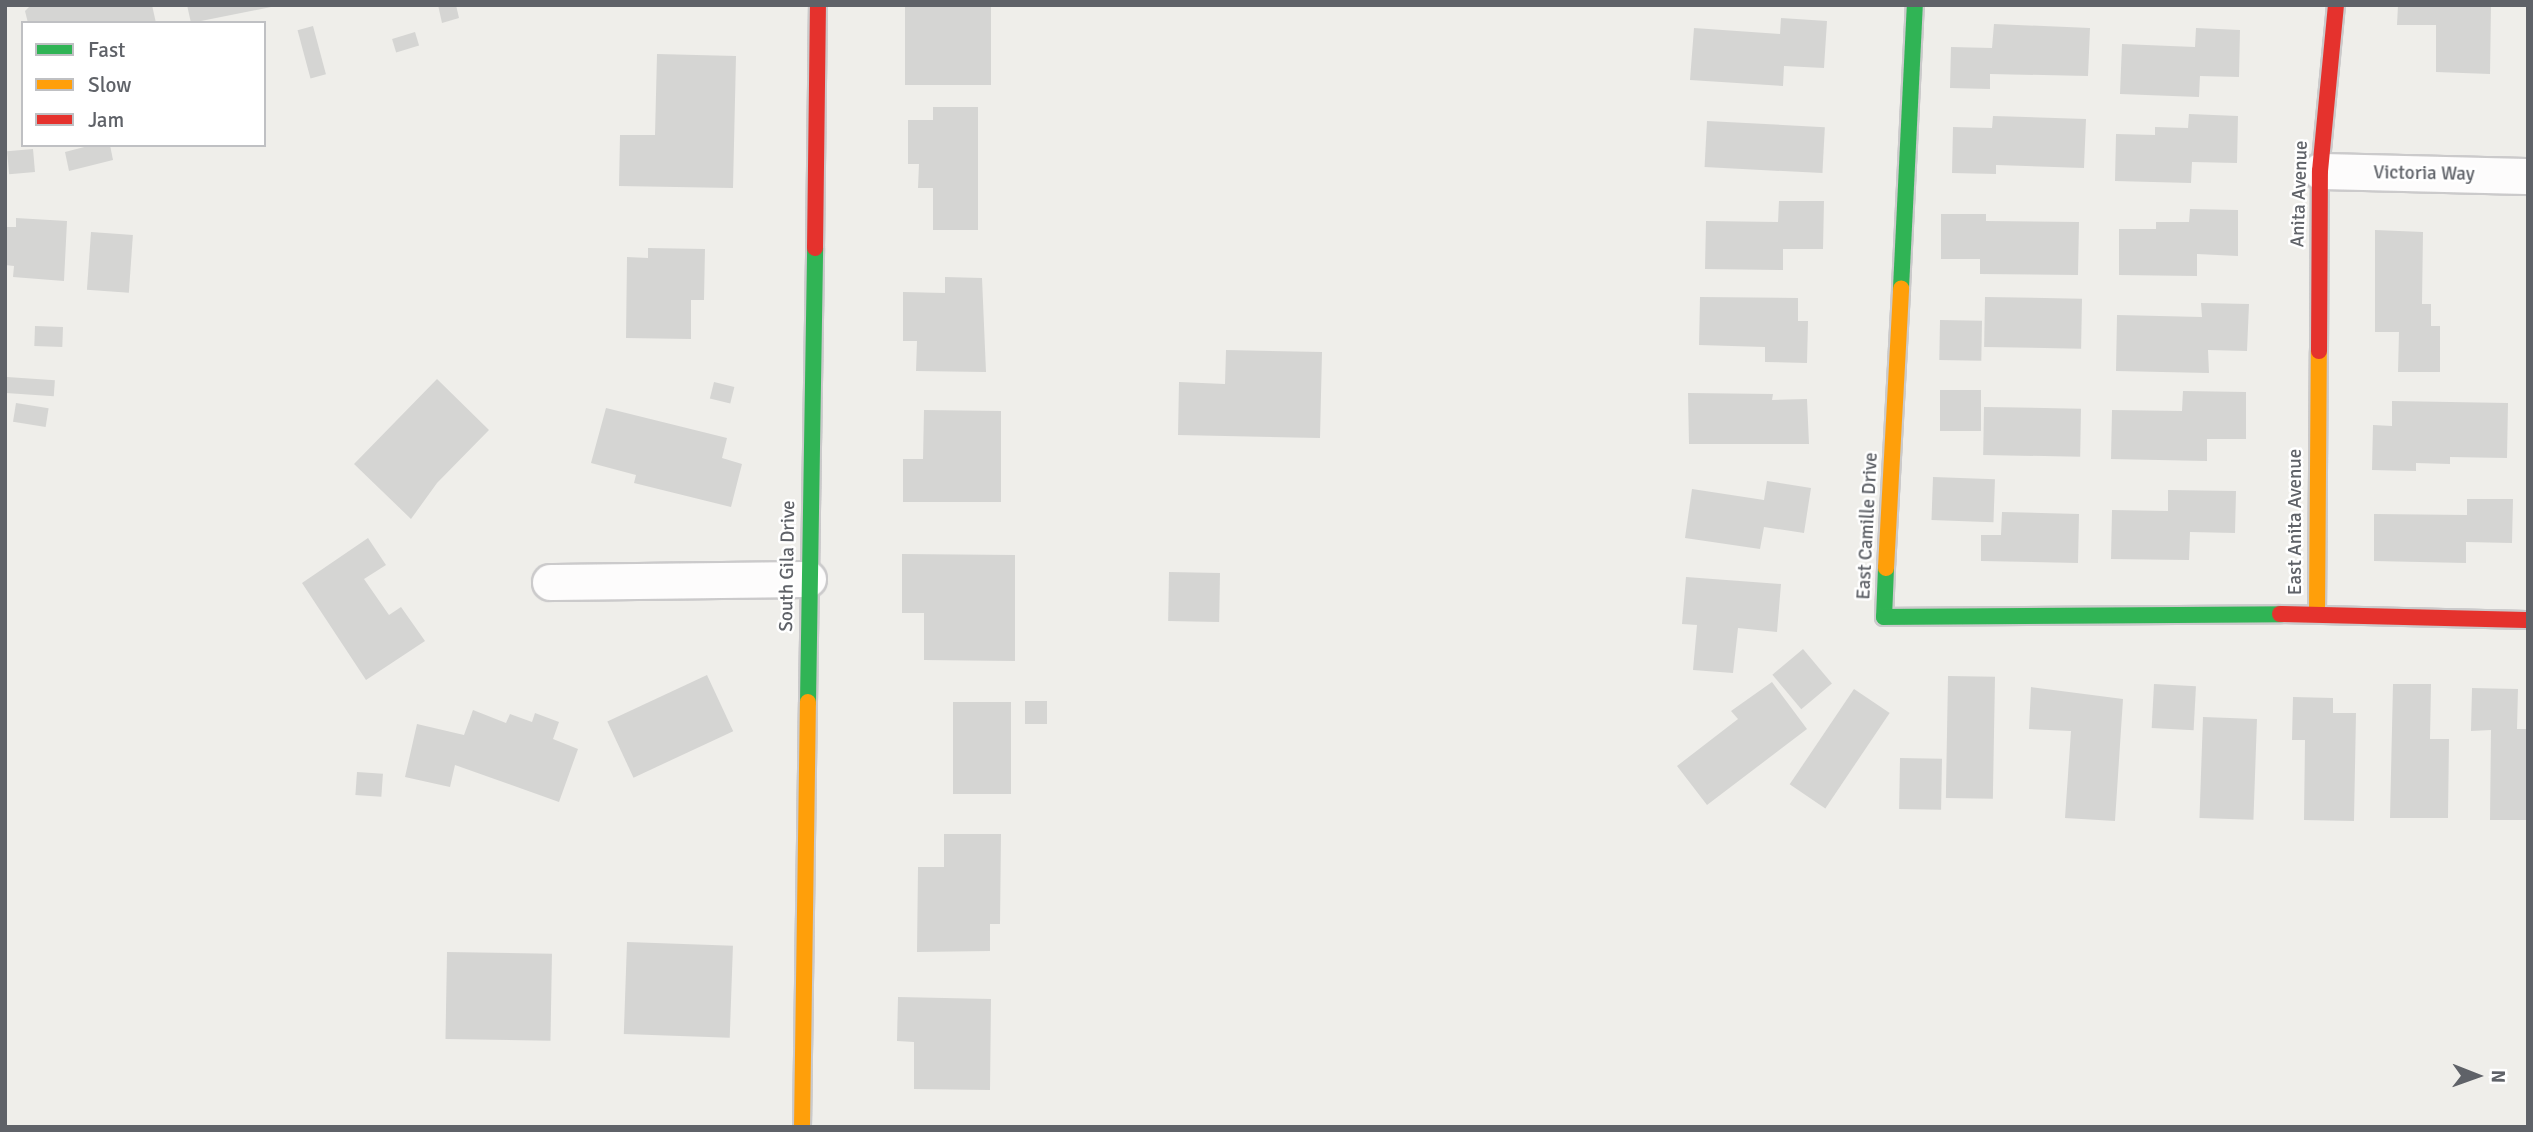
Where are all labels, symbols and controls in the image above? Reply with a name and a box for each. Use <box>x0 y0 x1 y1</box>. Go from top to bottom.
legend <box>21 21 266 147</box>
text: Fast <box>88 37 125 63</box>
text: Slow <box>88 72 132 98</box>
text: Jam <box>88 107 124 133</box>
street label: Anita Avenue <box>2287 140 2313 248</box>
street label: Victoria Way <box>2373 162 2475 186</box>
street label: East Anita Avenue <box>2285 449 2307 595</box>
street label: East Camille Drive <box>1853 452 1883 600</box>
street label: South Gila Drive <box>775 500 801 632</box>
north arrow <box>2442 1041 2512 1111</box>
text: N <box>2486 1070 2510 1083</box>

